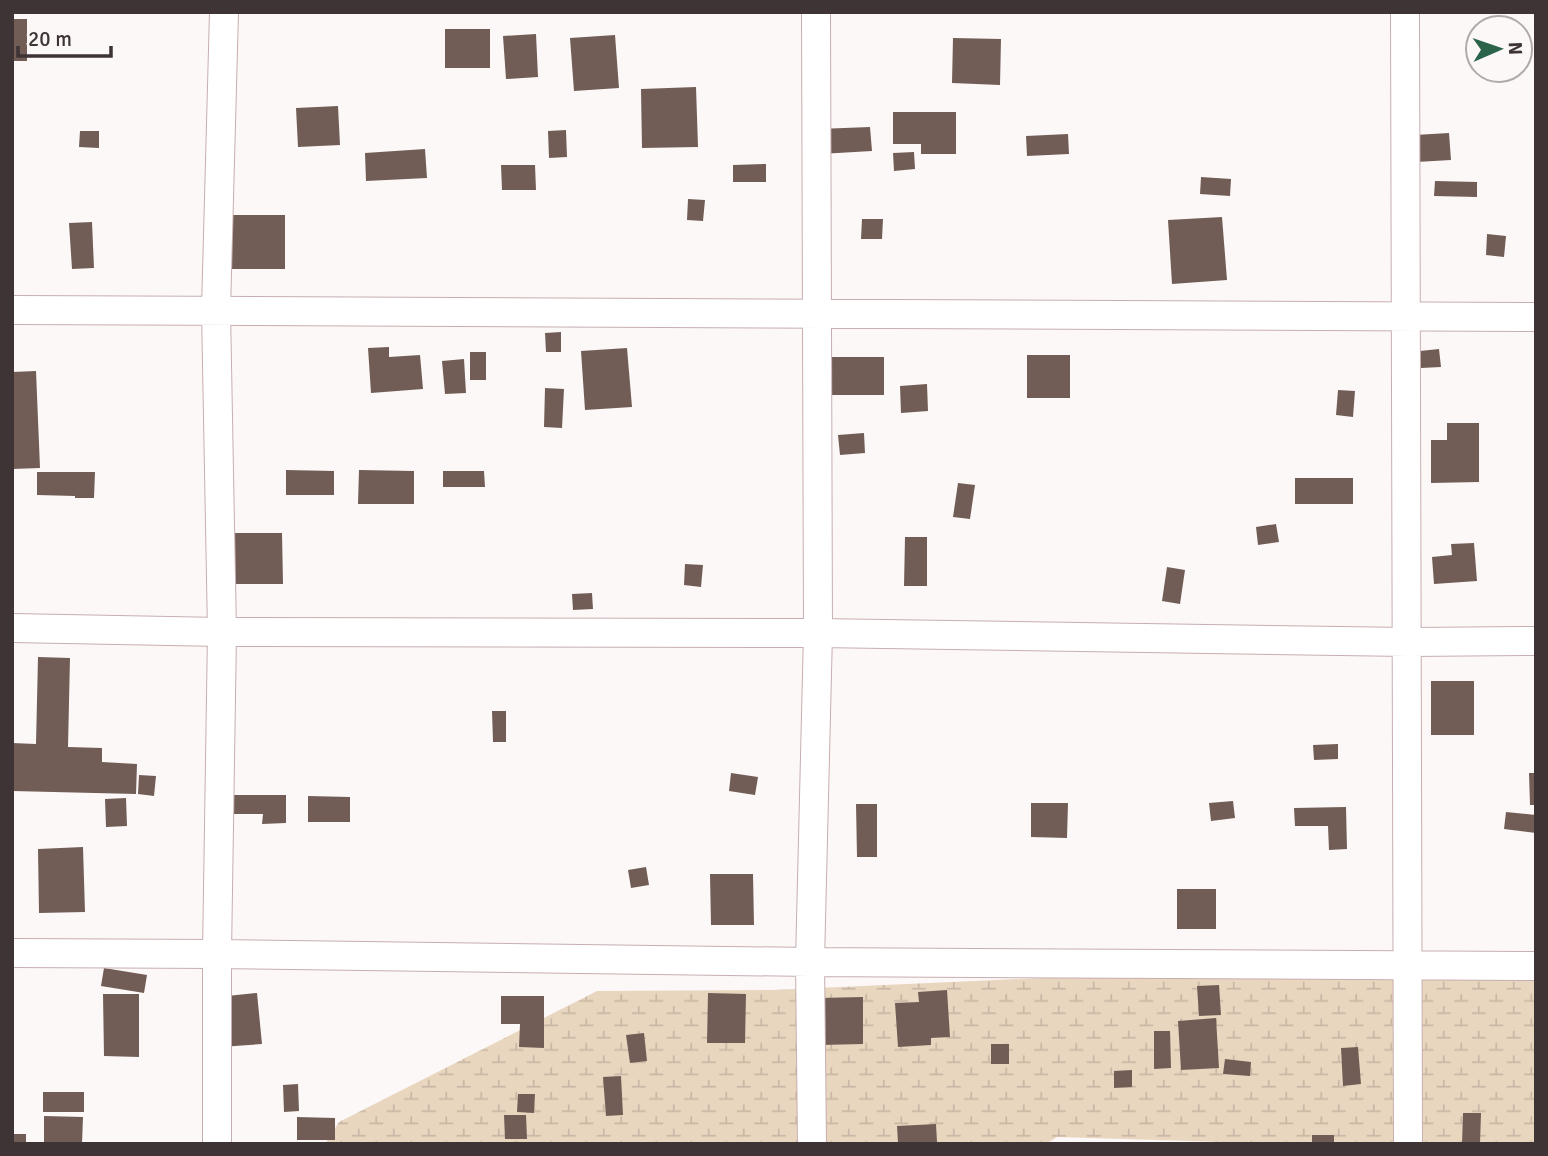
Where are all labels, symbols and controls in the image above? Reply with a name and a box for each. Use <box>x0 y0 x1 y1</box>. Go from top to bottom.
scale bar <box>18 14 110 58</box>
north arrow <box>1464 14 1534 84</box>
text: 20 m <box>28 26 72 52</box>
text: N <box>1503 41 1527 55</box>

